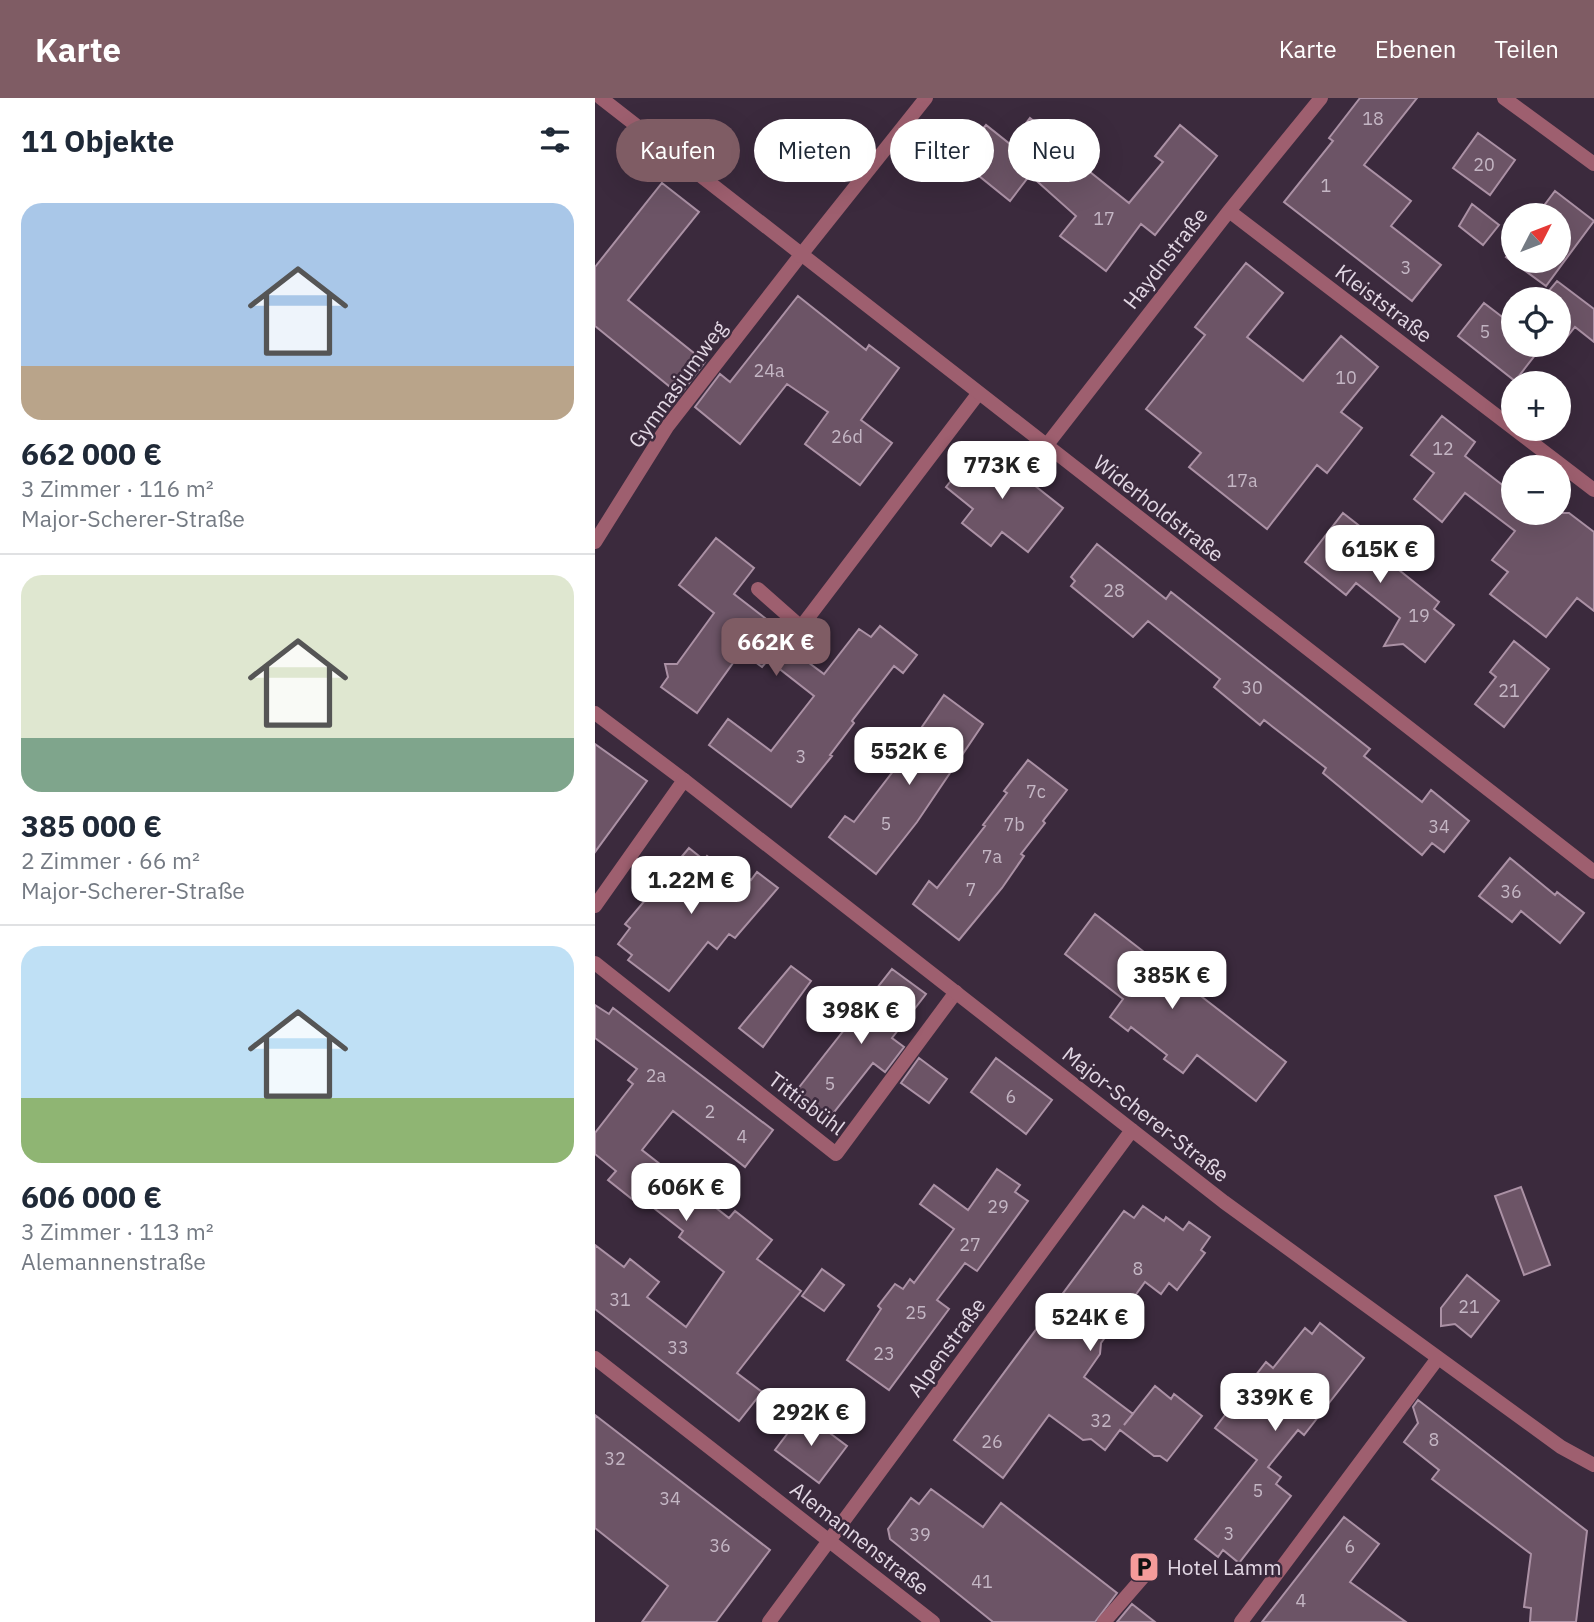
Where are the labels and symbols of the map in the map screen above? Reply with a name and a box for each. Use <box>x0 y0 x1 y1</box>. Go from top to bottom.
house number: 18 <box>1362 107 1384 130</box>
house number: 20 <box>1473 153 1495 176</box>
house number: 1 <box>1321 174 1331 197</box>
street label: Haydnstraße <box>1117 201 1213 315</box>
north arrow <box>1501 203 1571 273</box>
house number: 17 <box>1093 207 1115 230</box>
house number: 3 <box>1401 256 1411 279</box>
street label: Kleiststraße <box>1330 257 1438 349</box>
street label: Gymnasiumweg <box>621 315 733 453</box>
house number: 5 <box>1480 320 1490 343</box>
house number: 24a <box>753 359 785 382</box>
house number: 10 <box>1335 366 1357 389</box>
house number: 26d <box>831 425 863 448</box>
house number: 12 <box>1432 437 1454 460</box>
pin: 773K € <box>945 442 1059 501</box>
street label: Widerholdstraße <box>1088 448 1230 568</box>
house number: 17a <box>1226 469 1258 492</box>
pin: 615K € <box>1323 526 1437 585</box>
house number: 28 <box>1103 579 1125 602</box>
house number: 19 <box>1408 604 1430 627</box>
pin: 662K € <box>719 618 833 678</box>
house number: 30 <box>1241 676 1263 699</box>
house number: 21 <box>1498 679 1520 702</box>
pin: 552K € <box>852 728 966 787</box>
house number: 3 <box>796 745 806 768</box>
house number: 7c <box>1026 780 1046 803</box>
house number: 5 <box>881 812 891 835</box>
house number: 7b <box>1003 813 1025 836</box>
house number: 34 <box>1428 815 1450 838</box>
house number: 7a <box>982 845 1003 868</box>
pin: 1.22M € <box>626 856 756 916</box>
house number: 7 <box>966 878 976 901</box>
house number: 36 <box>1500 880 1522 903</box>
pin: 385K € <box>1115 951 1229 1011</box>
pin: 398K € <box>804 986 918 1046</box>
street label: Major-Scherer-Straße <box>1057 1040 1235 1188</box>
house number: 2a <box>646 1064 667 1087</box>
street label: Tittisbühl <box>763 1065 851 1141</box>
house number: 5 <box>825 1072 835 1095</box>
house number: 6 <box>1006 1085 1016 1108</box>
house number: 2 <box>705 1100 715 1123</box>
house number: 4 <box>737 1125 748 1148</box>
pin: 606K € <box>629 1164 743 1223</box>
house number: 29 <box>987 1195 1009 1218</box>
house number: 27 <box>959 1233 981 1256</box>
house number: 8 <box>1133 1257 1143 1280</box>
house number: 31 <box>609 1288 631 1311</box>
street label: Alpenstraße <box>901 1292 991 1402</box>
pin: 524K € <box>1033 1294 1147 1353</box>
house number: 21 <box>1458 1295 1480 1318</box>
house number: 25 <box>905 1301 927 1324</box>
house number: 33 <box>667 1336 689 1359</box>
house number: 23 <box>873 1342 895 1365</box>
pin: 339K € <box>1218 1374 1332 1433</box>
pin: 292K € <box>754 1388 868 1448</box>
house number: 32 <box>1090 1409 1112 1432</box>
house number: 8 <box>1429 1428 1439 1451</box>
house number: 26 <box>981 1430 1003 1453</box>
house number: 32 <box>604 1447 626 1470</box>
street label: Alemannenstraße <box>785 1475 935 1601</box>
house number: 5 <box>1253 1479 1263 1502</box>
house number: 34 <box>659 1487 681 1510</box>
house number: 3 <box>1224 1522 1234 1545</box>
house number: 39 <box>909 1523 931 1546</box>
house number: 36 <box>709 1534 731 1557</box>
house number: 6 <box>1345 1535 1355 1558</box>
parking icon: Hotel Lamm <box>1127 1550 1161 1584</box>
place label: Hotel Lamm <box>1167 1553 1281 1581</box>
house number: 41 <box>971 1570 993 1593</box>
house number: 4 <box>1296 1589 1307 1612</box>

